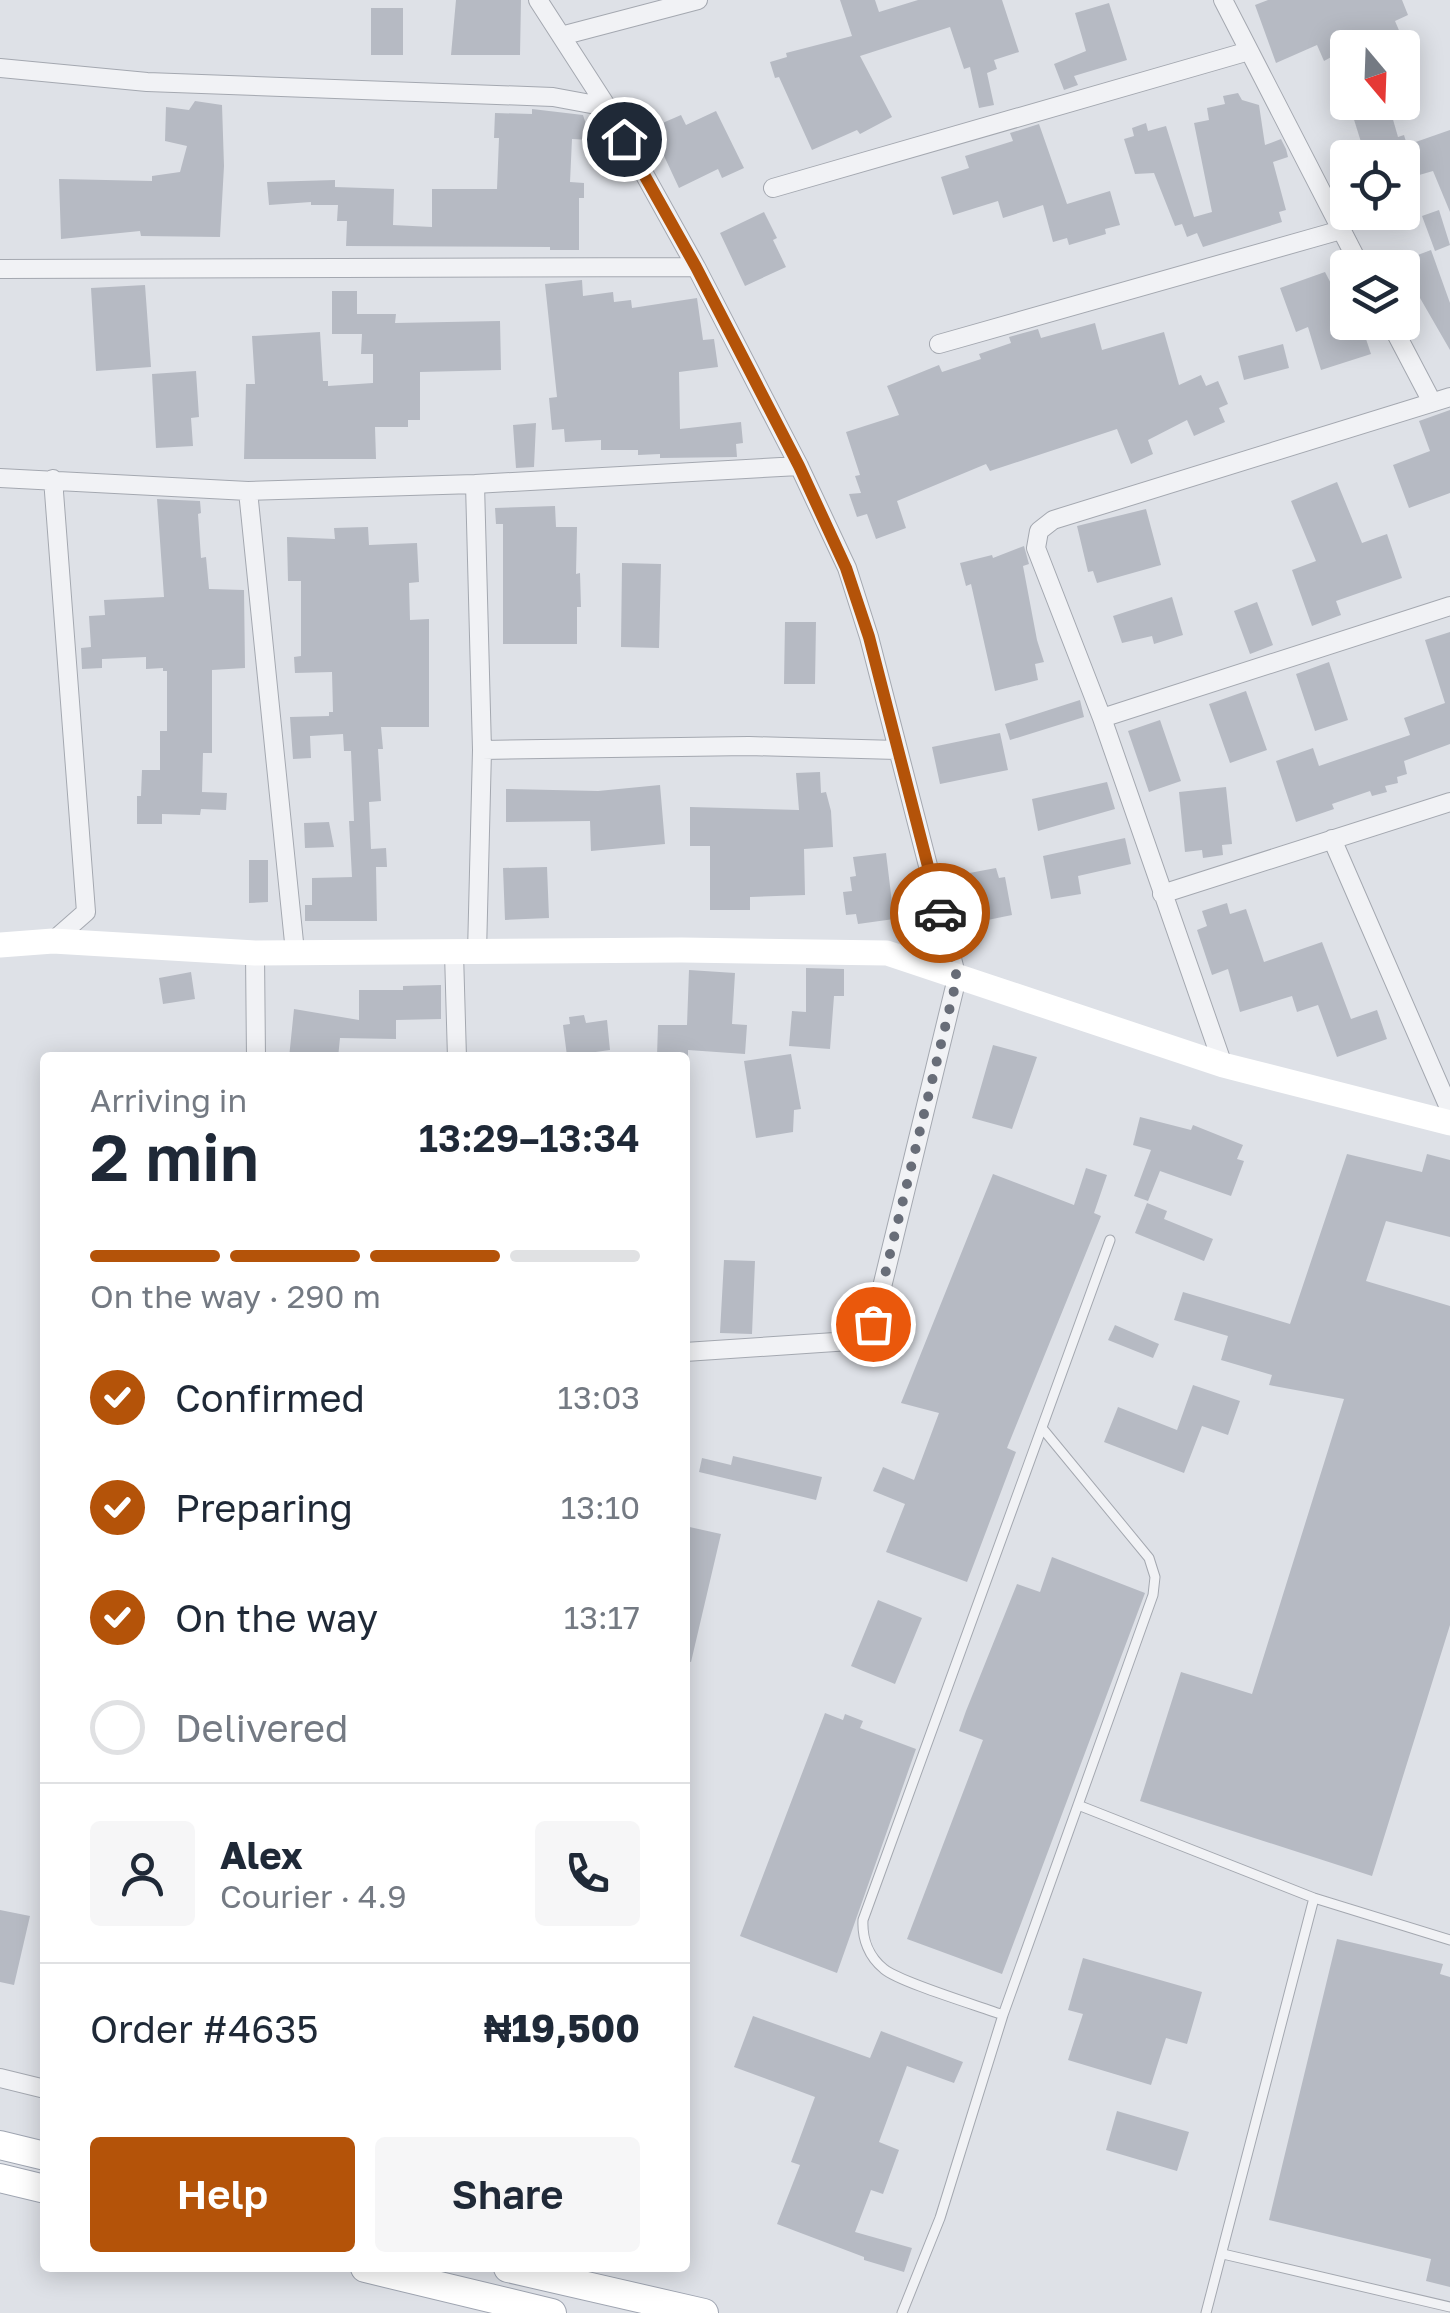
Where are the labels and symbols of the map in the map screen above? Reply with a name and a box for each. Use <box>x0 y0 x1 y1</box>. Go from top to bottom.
north arrow <box>1330 30 1420 120</box>
pin <box>582 97 667 182</box>
courier <box>890 863 990 963</box>
pin <box>831 1282 916 1367</box>

